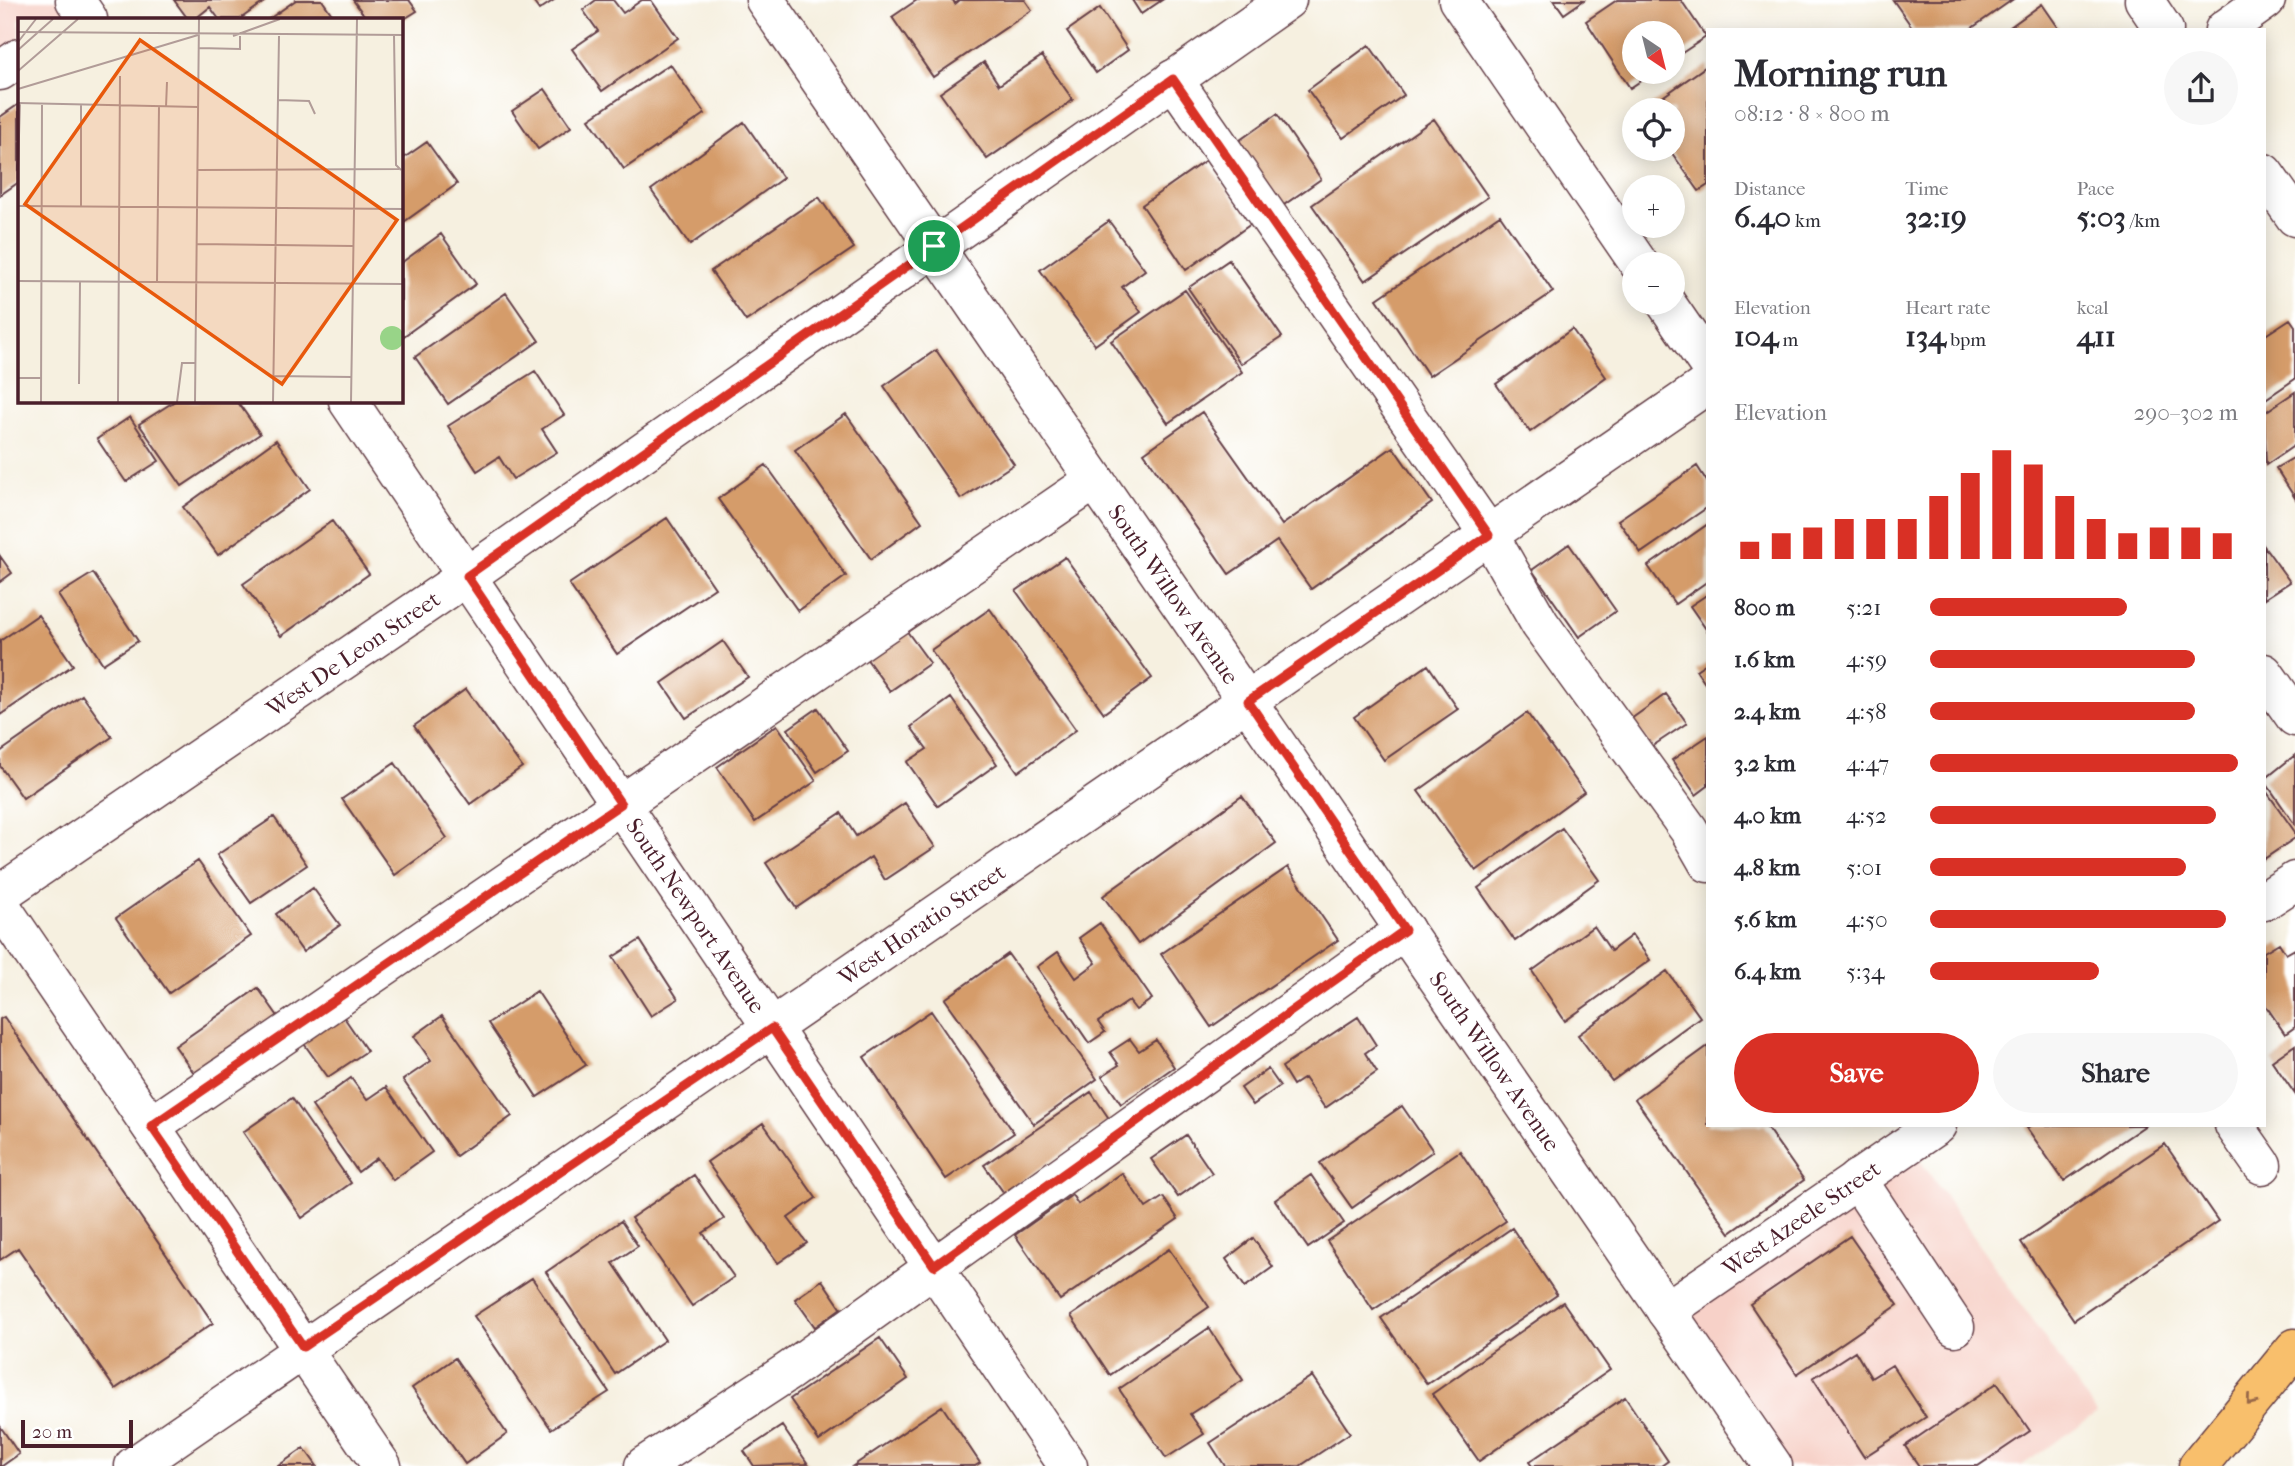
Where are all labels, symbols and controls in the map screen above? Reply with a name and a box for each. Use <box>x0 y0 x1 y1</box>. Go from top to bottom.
inset map <box>18 18 402 402</box>
north arrow <box>1622 21 1685 84</box>
map controls <box>1622 21 1685 315</box>
text: Morning run <box>1734 51 1947 96</box>
button: share <box>2164 51 2238 125</box>
button: locate <box>1622 98 1685 161</box>
text: 08:12 · 8 × 800 m <box>1734 100 1890 127</box>
button: + <box>1622 175 1685 238</box>
text: Distance <box>1734 178 1805 200</box>
text: Time <box>1905 178 1949 200</box>
text: Pace <box>2077 178 2115 200</box>
text: 6.40 <box>1734 200 1791 235</box>
text: 32:19 <box>1905 200 1967 235</box>
text: 5:03 <box>2077 200 2126 235</box>
text: km <box>1791 210 1821 232</box>
text: /km <box>2126 210 2160 232</box>
pin <box>904 216 964 276</box>
icon: arrive <box>915 227 953 265</box>
button: − <box>1622 252 1685 315</box>
text: Elevation <box>1734 297 1811 319</box>
text: Heart rate <box>1905 297 1990 319</box>
text: kcal <box>2077 297 2109 319</box>
text: 104 <box>1734 319 1778 354</box>
text: 134 <box>1905 319 1946 354</box>
text: 411 <box>2077 319 2116 354</box>
text: m <box>1778 329 1798 351</box>
text: bpm <box>1946 329 1986 351</box>
text: Elevation <box>1734 399 1827 426</box>
text: 290–302 m <box>2133 399 2238 426</box>
street label: South Willow Avenue <box>1102 499 1245 689</box>
street label: West De Leon Street <box>260 585 445 723</box>
text: 800 m <box>1734 594 1795 621</box>
text: 5:21 <box>1846 594 1882 621</box>
text: 1.6 km <box>1734 646 1795 673</box>
text: 4:59 <box>1846 646 1887 673</box>
text: 2.4 km <box>1734 698 1800 725</box>
text: 4:58 <box>1846 698 1887 725</box>
text: 3.2 km <box>1734 750 1796 777</box>
text: 4:47 <box>1846 750 1889 777</box>
text: 4.0 km <box>1734 802 1801 829</box>
text: 4:52 <box>1846 802 1887 829</box>
street label: South Newport Avenue <box>620 813 771 1018</box>
text: 4.8 km <box>1734 854 1800 881</box>
text: 5:01 <box>1846 854 1882 881</box>
street label: West Horatio Street <box>833 858 1010 992</box>
text: 5.6 km <box>1734 906 1797 933</box>
text: 4:50 <box>1846 906 1888 933</box>
text: 6.4 km <box>1734 958 1801 985</box>
text: 5:34 <box>1846 958 1885 985</box>
street label: South Willow Avenue <box>1424 966 1566 1156</box>
button: Save <box>1734 1033 1979 1113</box>
button: Share <box>1993 1033 2238 1113</box>
street label: West Azeele Street <box>1716 1155 1885 1282</box>
one-way arrow <box>2247 1393 2260 1406</box>
scale bar <box>21 1417 133 1449</box>
text: 20 m <box>32 1421 72 1443</box>

